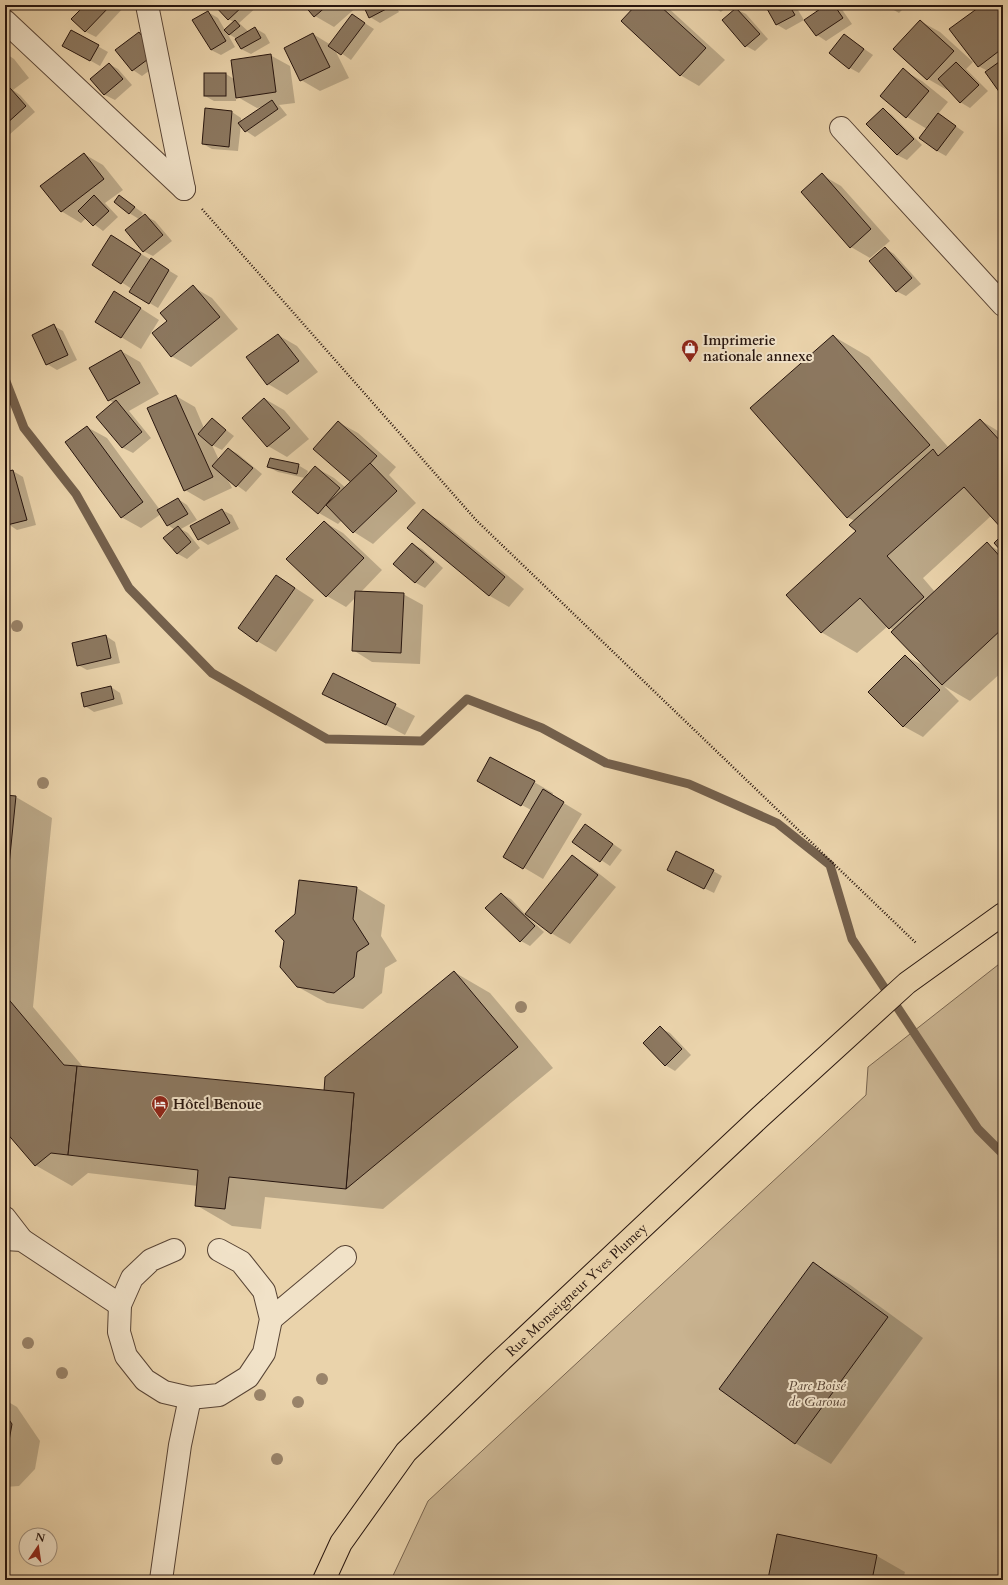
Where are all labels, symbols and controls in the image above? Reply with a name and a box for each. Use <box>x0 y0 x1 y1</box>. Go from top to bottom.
place label: Imprimerie nationale annexe <box>703 331 813 366</box>
shop icon: Imprimerie nationale annexe <box>680 338 700 363</box>
hotel icon: Hôtel Benoue <box>150 1094 170 1119</box>
place label: Hôtel Benoue <box>173 1095 262 1114</box>
street label: Rue Monseigneur Yves Plumey <box>502 1218 652 1361</box>
park label: Parc Boisé de Garoua <box>788 1376 847 1411</box>
north arrow <box>18 1527 58 1567</box>
text: N <box>34 1529 47 1546</box>

